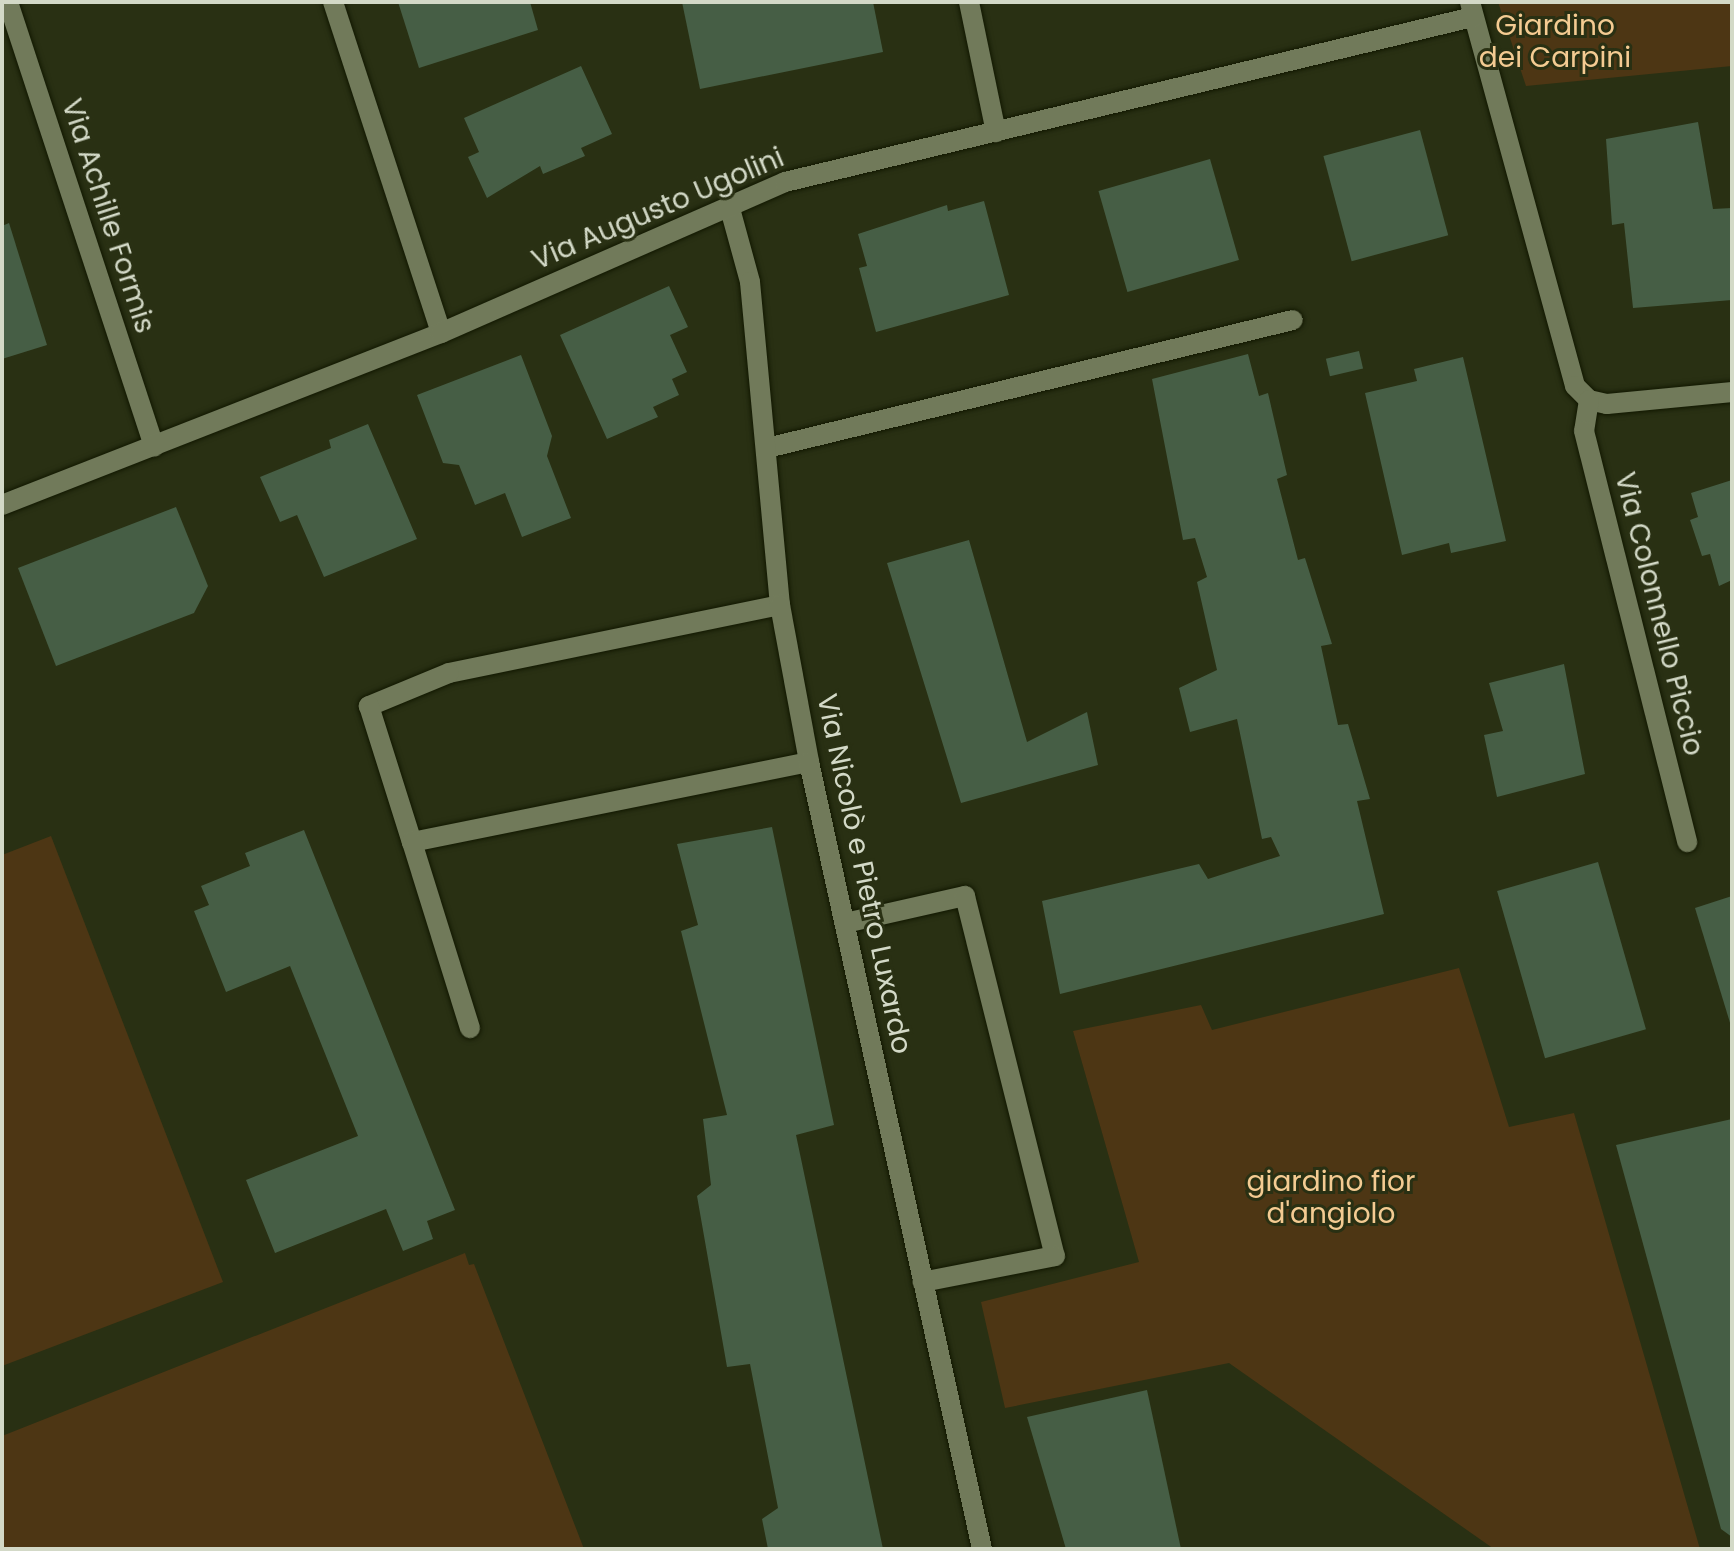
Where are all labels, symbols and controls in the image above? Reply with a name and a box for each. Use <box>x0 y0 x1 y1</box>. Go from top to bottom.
park label: Giardino dei Carpini <box>1479 9 1631 75</box>
street label: Via Achille Formis <box>54 95 162 337</box>
street label: Via Augusto Ugolini <box>527 141 789 277</box>
street label: Via Colonnello Piccio <box>1608 469 1710 759</box>
street label: Via Nicolò e Pietro Luxardo <box>809 691 919 1057</box>
park label: giardino fior d'angiolo <box>1247 1165 1415 1231</box>

